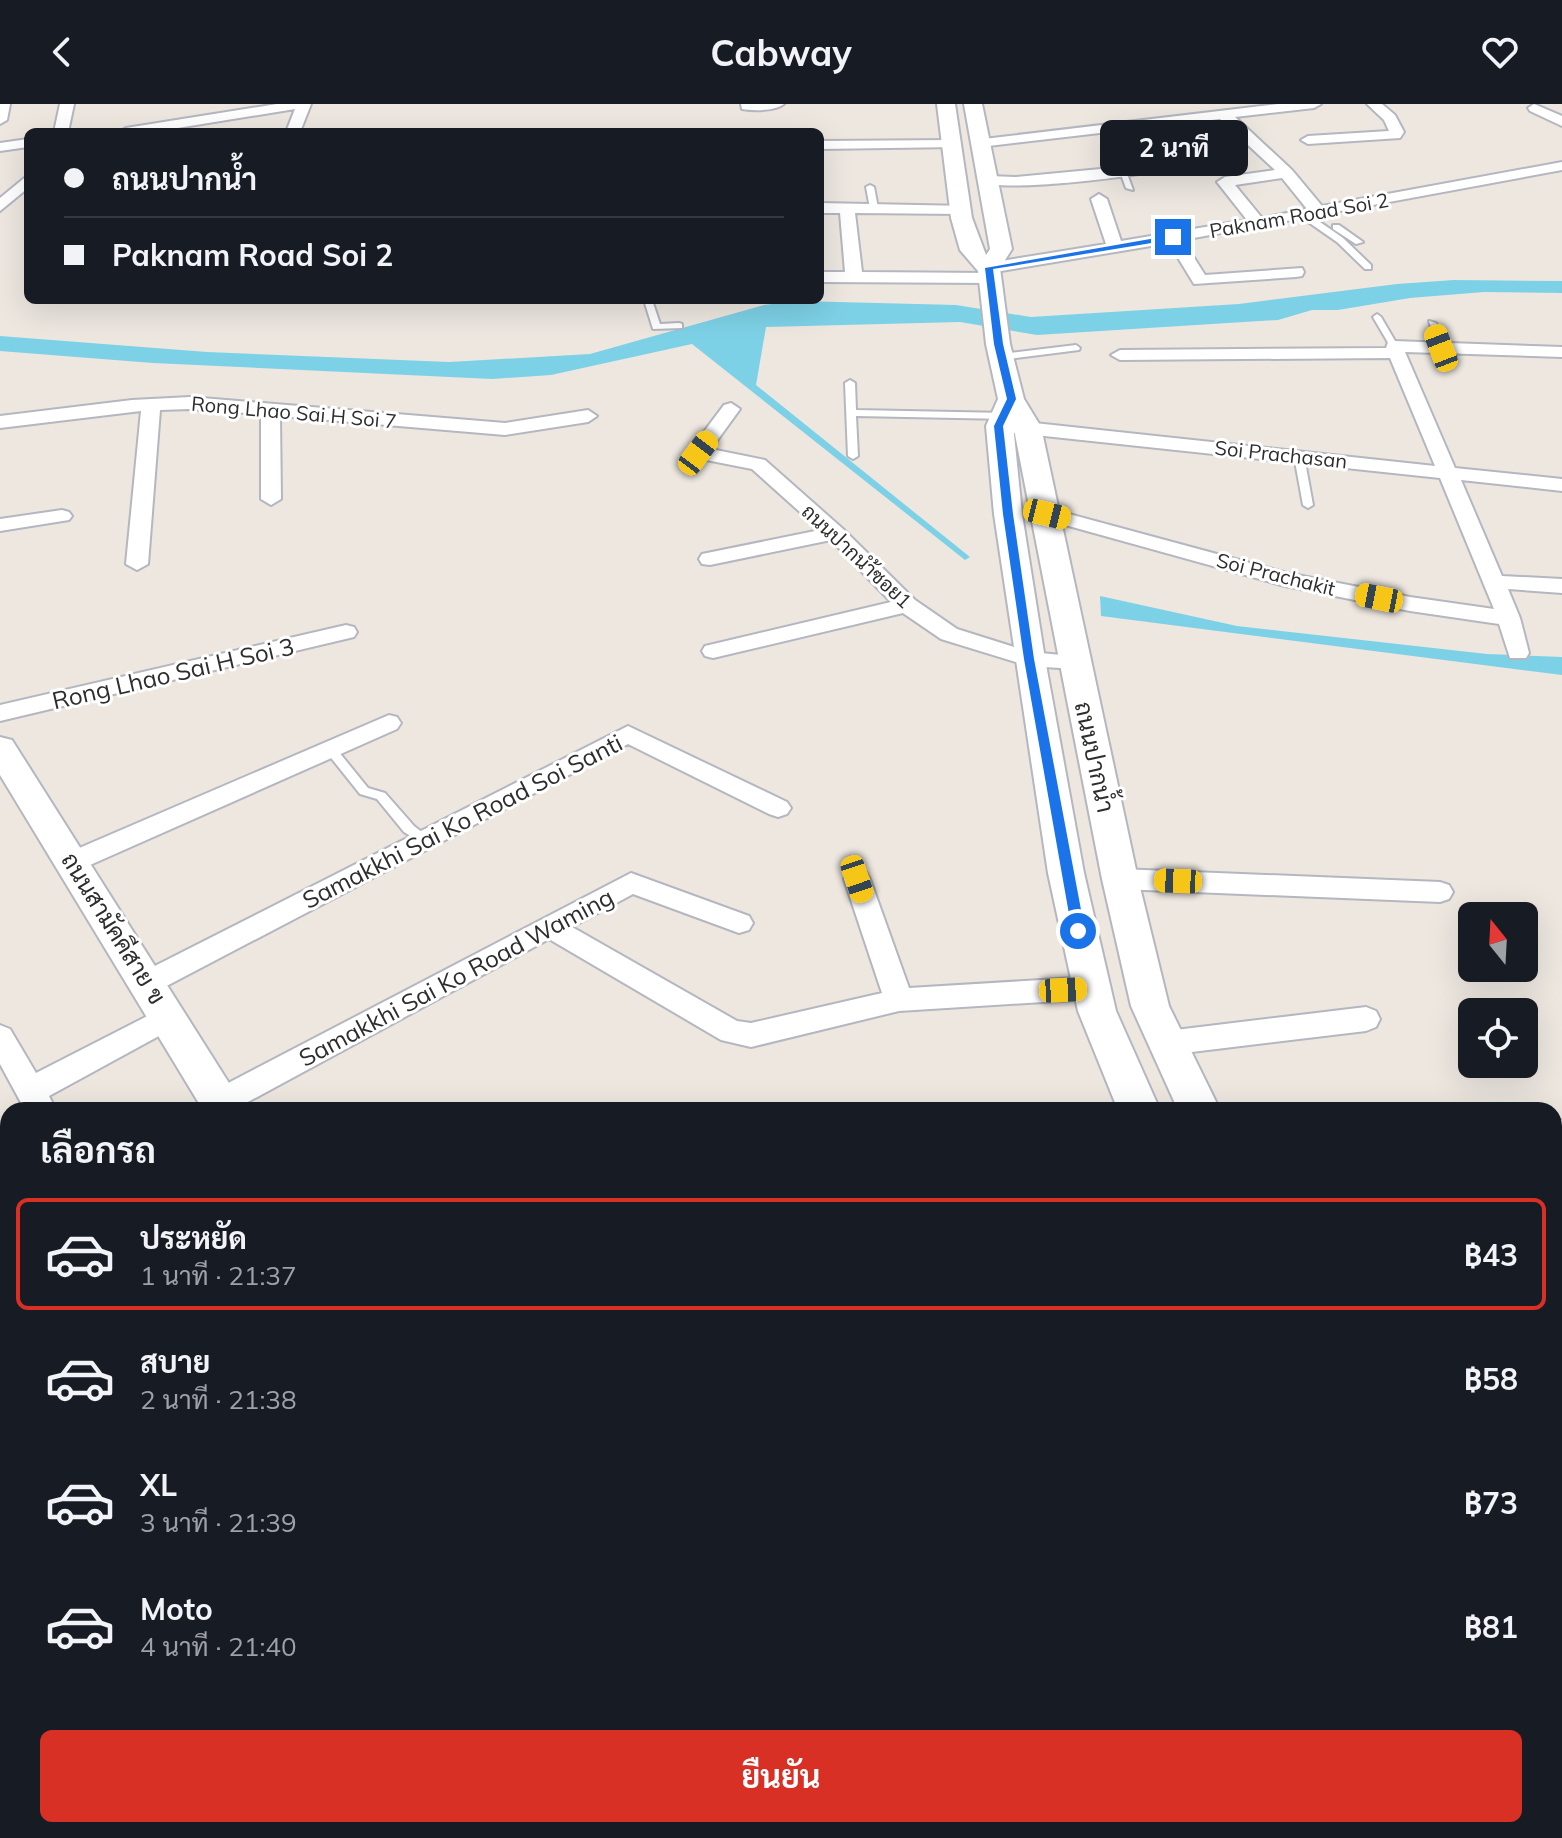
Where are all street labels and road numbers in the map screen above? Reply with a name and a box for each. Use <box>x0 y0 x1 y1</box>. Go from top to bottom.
street label: Paknam Road Soi 2 <box>1207 187 1391 243</box>
street label: Rong Lhao Sai H Soi 7 <box>190 391 398 433</box>
street label: Soi Prachasan <box>1214 435 1348 473</box>
street label: ถนนปากนำ้ซอย1 <box>797 499 917 613</box>
street label: Soi Prachakit <box>1214 547 1338 601</box>
street label: Rong Lhao Sai H Soi 3 <box>49 631 297 715</box>
street label: ถนนปากน้ำ <box>1069 698 1125 815</box>
street label: Samakkhi Sai Ko Road Soi Santi <box>297 727 627 915</box>
street label: ถนนสามัคคีสาย ข <box>55 846 173 1010</box>
street label: Samakkhi Sai Ko Road Waming <box>294 881 618 1073</box>

